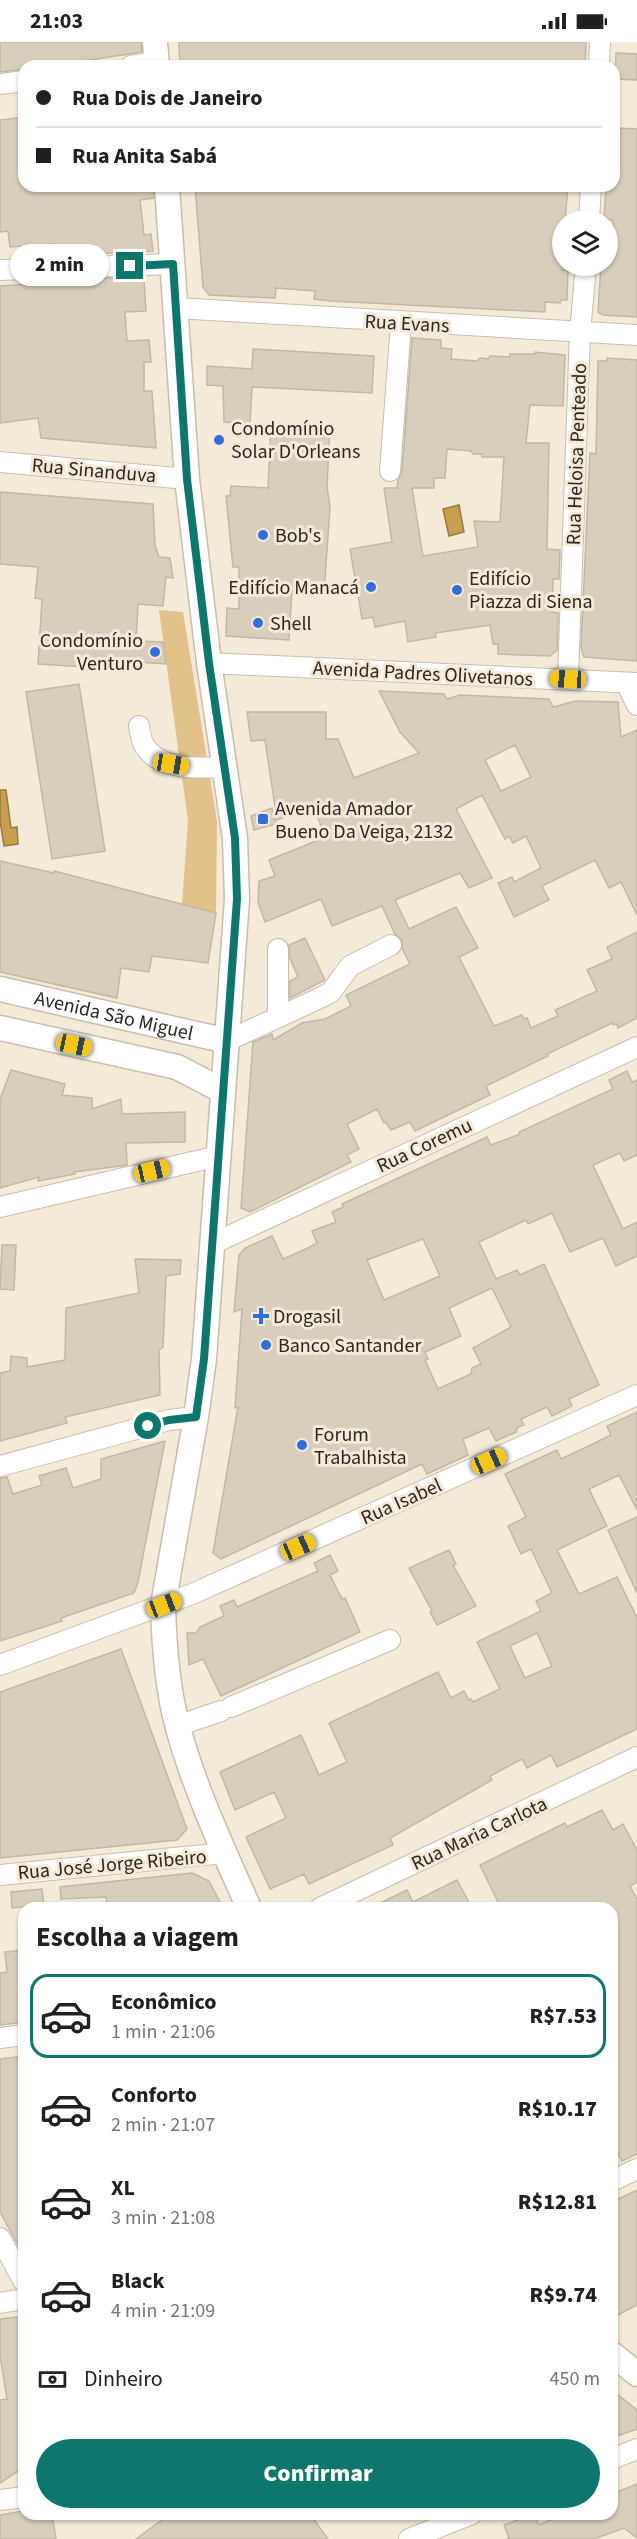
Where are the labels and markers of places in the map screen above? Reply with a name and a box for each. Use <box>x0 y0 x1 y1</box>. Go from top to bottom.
place label: Condomínio Solar D'Orleans <box>231 415 360 466</box>
marker: Condomínio Solar D'Orleans <box>212 433 226 447</box>
place label: Bob's <box>275 522 321 550</box>
marker: Bob's <box>256 528 270 542</box>
place label: Edifício Piazza di Siena <box>469 565 593 616</box>
place label: Edifício Manacá <box>228 574 359 602</box>
marker: Edifício Manacá <box>364 580 378 594</box>
marker: Edifício Piazza di Siena <box>450 583 464 597</box>
place label: Shell <box>270 610 312 638</box>
marker: Shell <box>251 616 265 630</box>
place label: Condomínio Venturo <box>40 627 143 678</box>
marker: Condomínio Venturo <box>148 645 162 659</box>
place label: Avenida Amador Bueno Da Veiga, 2132 <box>275 795 453 846</box>
marker: Avenida Amador Bueno Da Veiga, 2132 <box>256 812 270 826</box>
place label: Drogasil <box>273 1303 341 1331</box>
marker: Drogasil <box>254 1309 268 1323</box>
place label: Banco Santander <box>278 1332 421 1360</box>
marker: Banco Santander <box>259 1338 273 1352</box>
place label: Forum Trabalhista <box>314 1421 407 1472</box>
marker: Forum Trabalhista <box>295 1438 309 1452</box>

